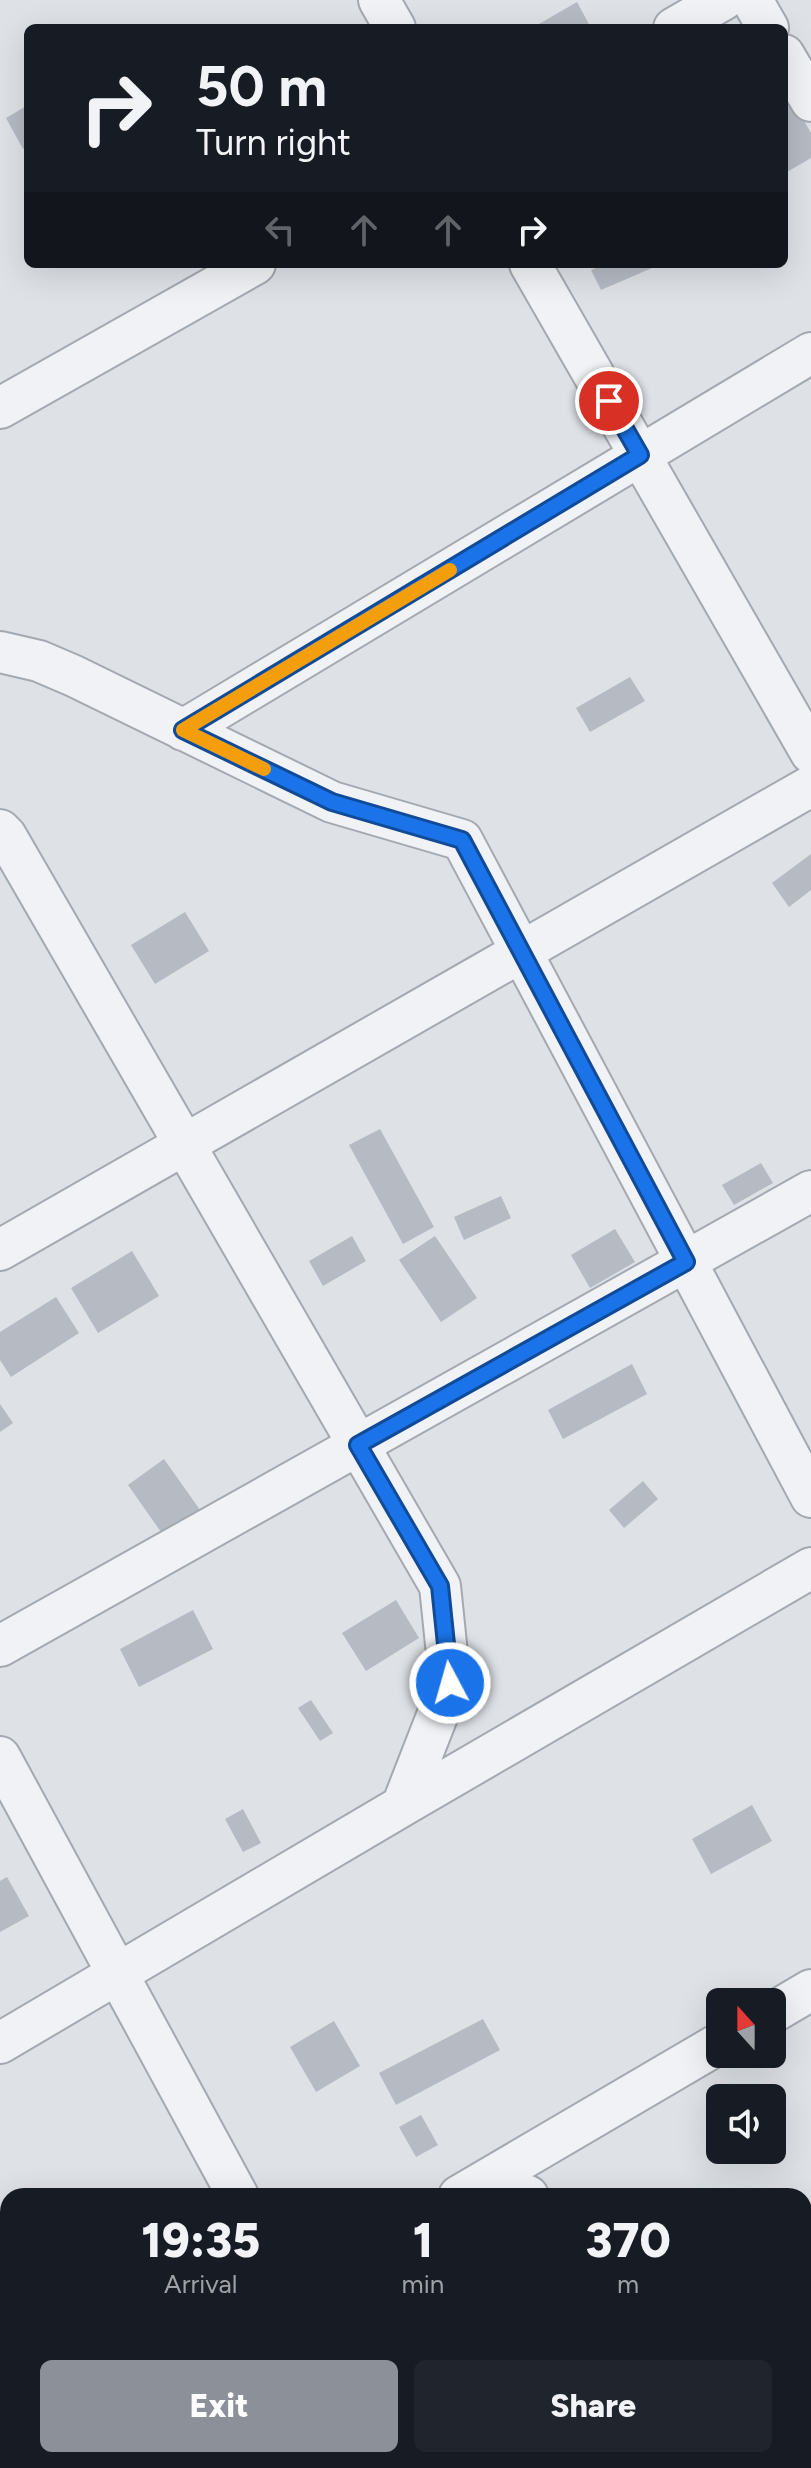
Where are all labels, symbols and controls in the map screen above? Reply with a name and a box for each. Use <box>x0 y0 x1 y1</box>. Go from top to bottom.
text: 50 m <box>196 53 327 120</box>
icon: right <box>64 56 168 160</box>
text: Turn right <box>196 121 351 164</box>
icon: left <box>258 208 302 252</box>
icon: ahead <box>342 208 386 252</box>
icon: ahead <box>426 208 470 252</box>
icon: right <box>510 208 554 252</box>
pin <box>575 367 643 435</box>
icon: arrive <box>587 379 631 423</box>
position arrow <box>408 1641 492 1725</box>
north arrow <box>706 1988 786 2068</box>
map controls <box>706 1988 786 2164</box>
button: sound <box>706 2084 786 2164</box>
text: 19:35 <box>141 2211 260 2269</box>
text: 1 <box>413 2211 433 2269</box>
text: 370 <box>585 2211 671 2269</box>
text: Arrival <box>164 2268 237 2300</box>
text: min <box>402 2268 444 2300</box>
text: m <box>617 2268 639 2300</box>
button: Exit <box>40 2360 398 2452</box>
button: Share <box>414 2360 772 2452</box>

